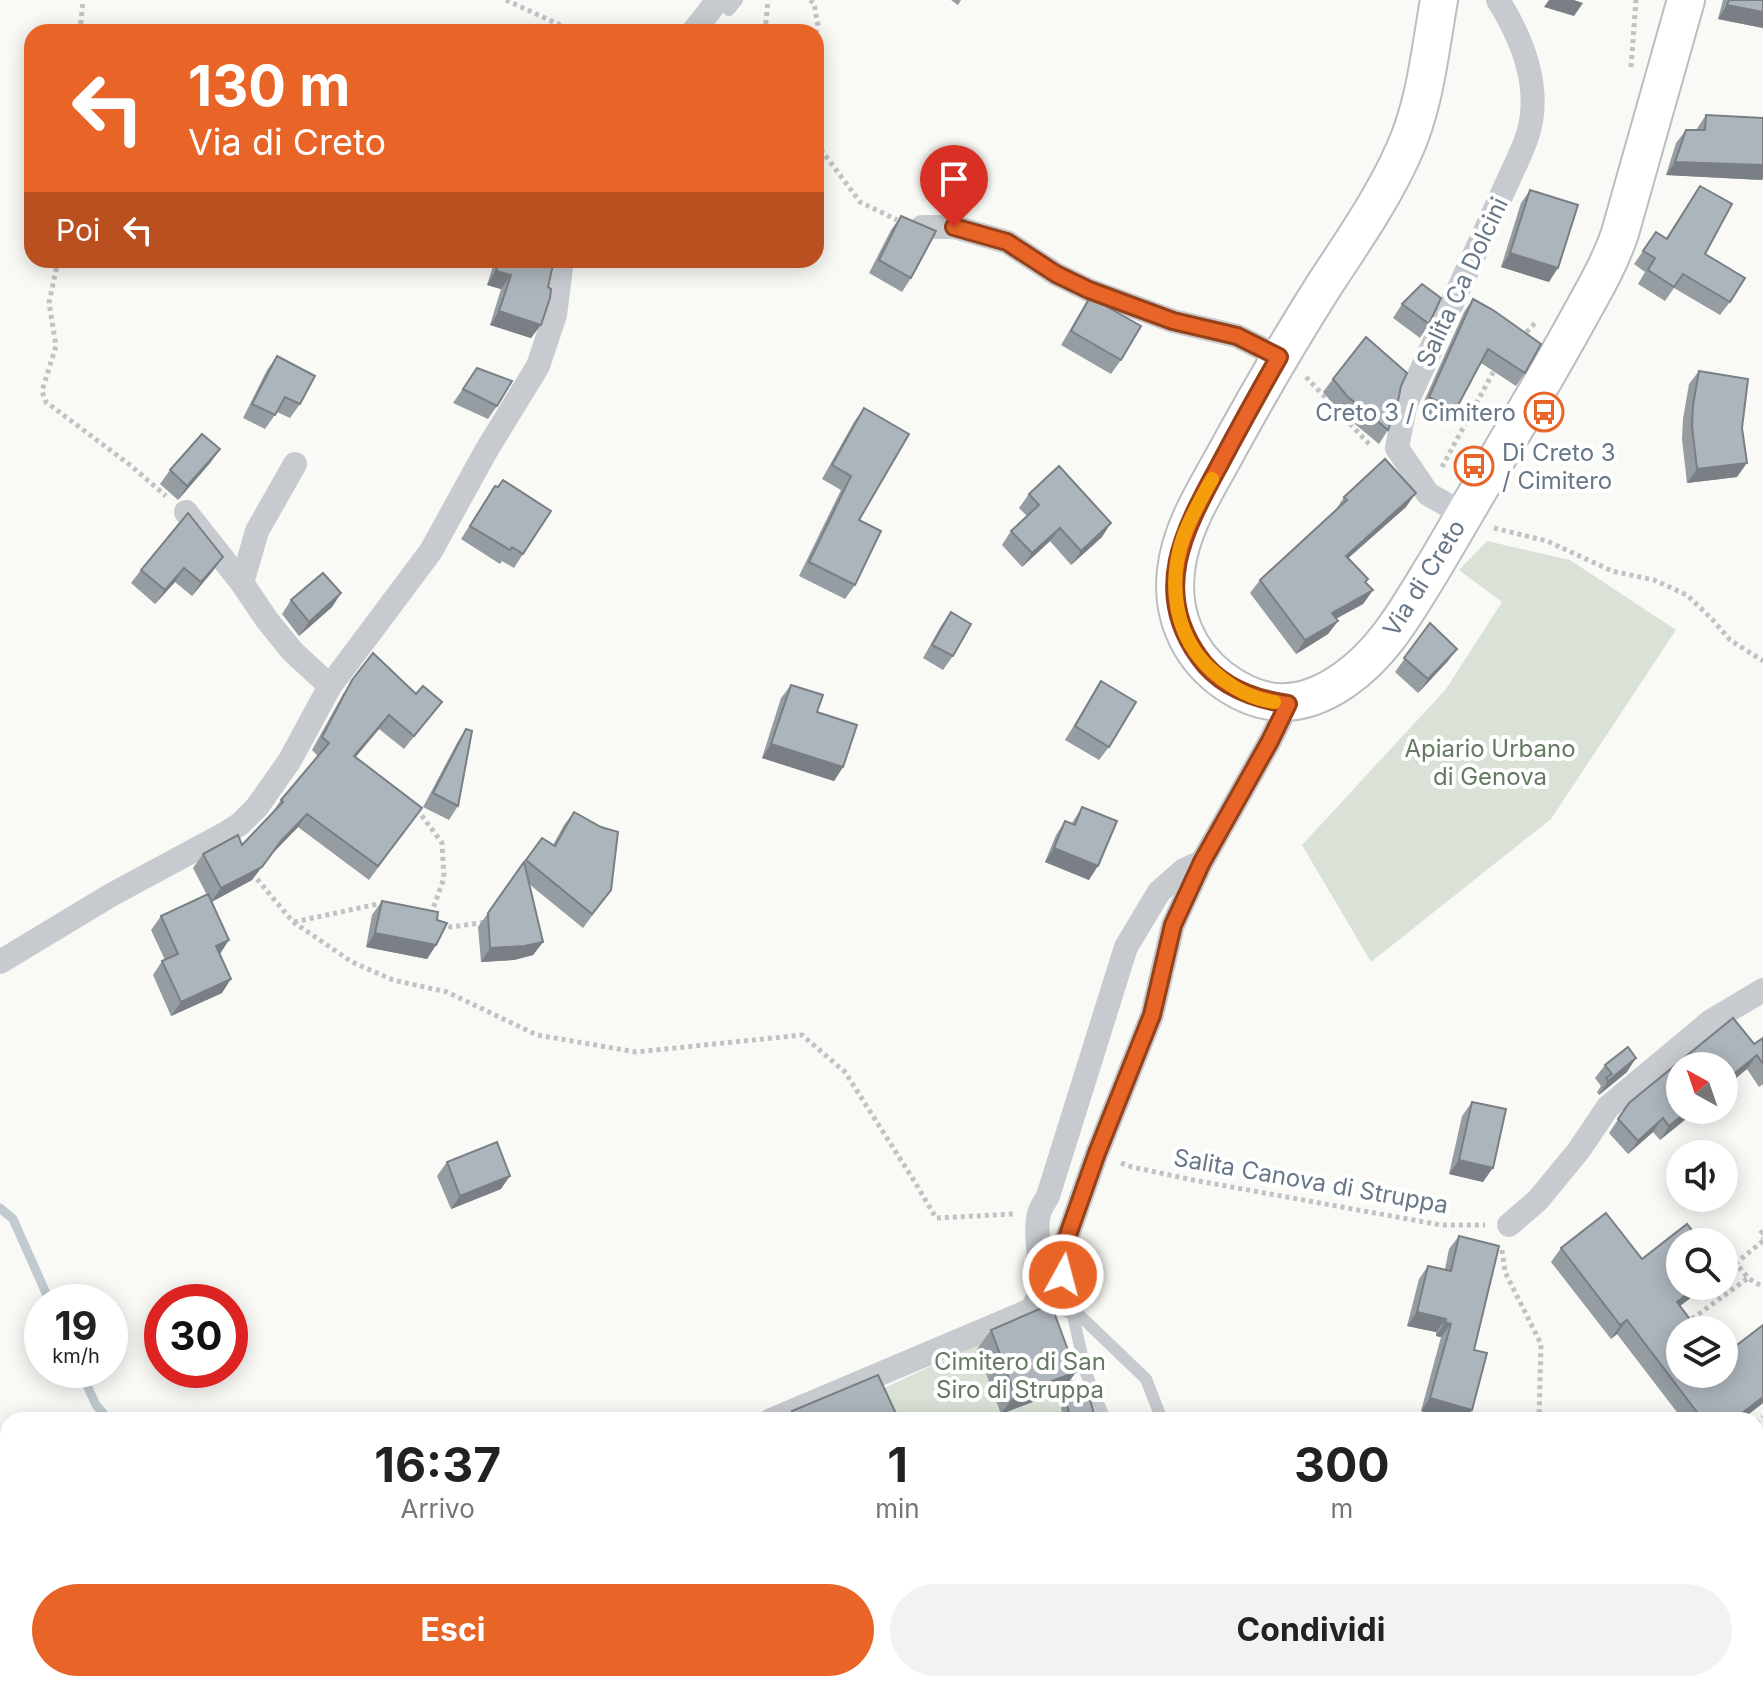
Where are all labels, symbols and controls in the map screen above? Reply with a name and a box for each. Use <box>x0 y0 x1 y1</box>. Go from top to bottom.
text: 130 m <box>188 52 350 120</box>
icon: left <box>56 56 160 160</box>
text: Via di Creto <box>188 120 386 164</box>
pin <box>920 145 988 227</box>
icon: arrive <box>932 157 976 201</box>
street label: Salita Ca Dolcini <box>1410 193 1514 371</box>
icon: left <box>116 208 160 252</box>
text: Poi <box>56 212 100 248</box>
bus stop icon: Creto 3 / Cimitero <box>1523 391 1565 433</box>
place label: Creto 3 / Cimitero <box>1315 398 1516 427</box>
place label: Di Creto 3 / Cimitero <box>1502 438 1616 495</box>
bus stop icon: Di Creto 3 / Cimitero <box>1453 445 1495 487</box>
street label: Via di Creto <box>1377 514 1471 642</box>
park label: Apiario Urbano di Genova <box>1404 734 1576 791</box>
north arrow <box>1666 1052 1738 1124</box>
map controls <box>1666 1052 1738 1388</box>
button: sound <box>1666 1140 1738 1212</box>
street label: Salita Canova di Struppa <box>1171 1143 1451 1219</box>
button: search <box>1666 1228 1738 1300</box>
position arrow <box>1021 1233 1105 1317</box>
speed limit sign: 30 <box>144 1284 248 1388</box>
text: 19 <box>54 1301 98 1350</box>
button: layers <box>1666 1316 1738 1388</box>
text: km/h <box>52 1344 100 1368</box>
park label: Cimitero di San Siro di Struppa <box>934 1347 1106 1404</box>
text: 16:37 <box>374 1435 501 1494</box>
text: 1 <box>887 1435 908 1494</box>
text: 300 <box>1294 1435 1390 1494</box>
text: Arrivo <box>400 1493 475 1524</box>
text: min <box>875 1493 920 1524</box>
text: m <box>1330 1493 1353 1524</box>
button: Esci <box>32 1584 874 1676</box>
button: Condividi <box>890 1584 1732 1676</box>

